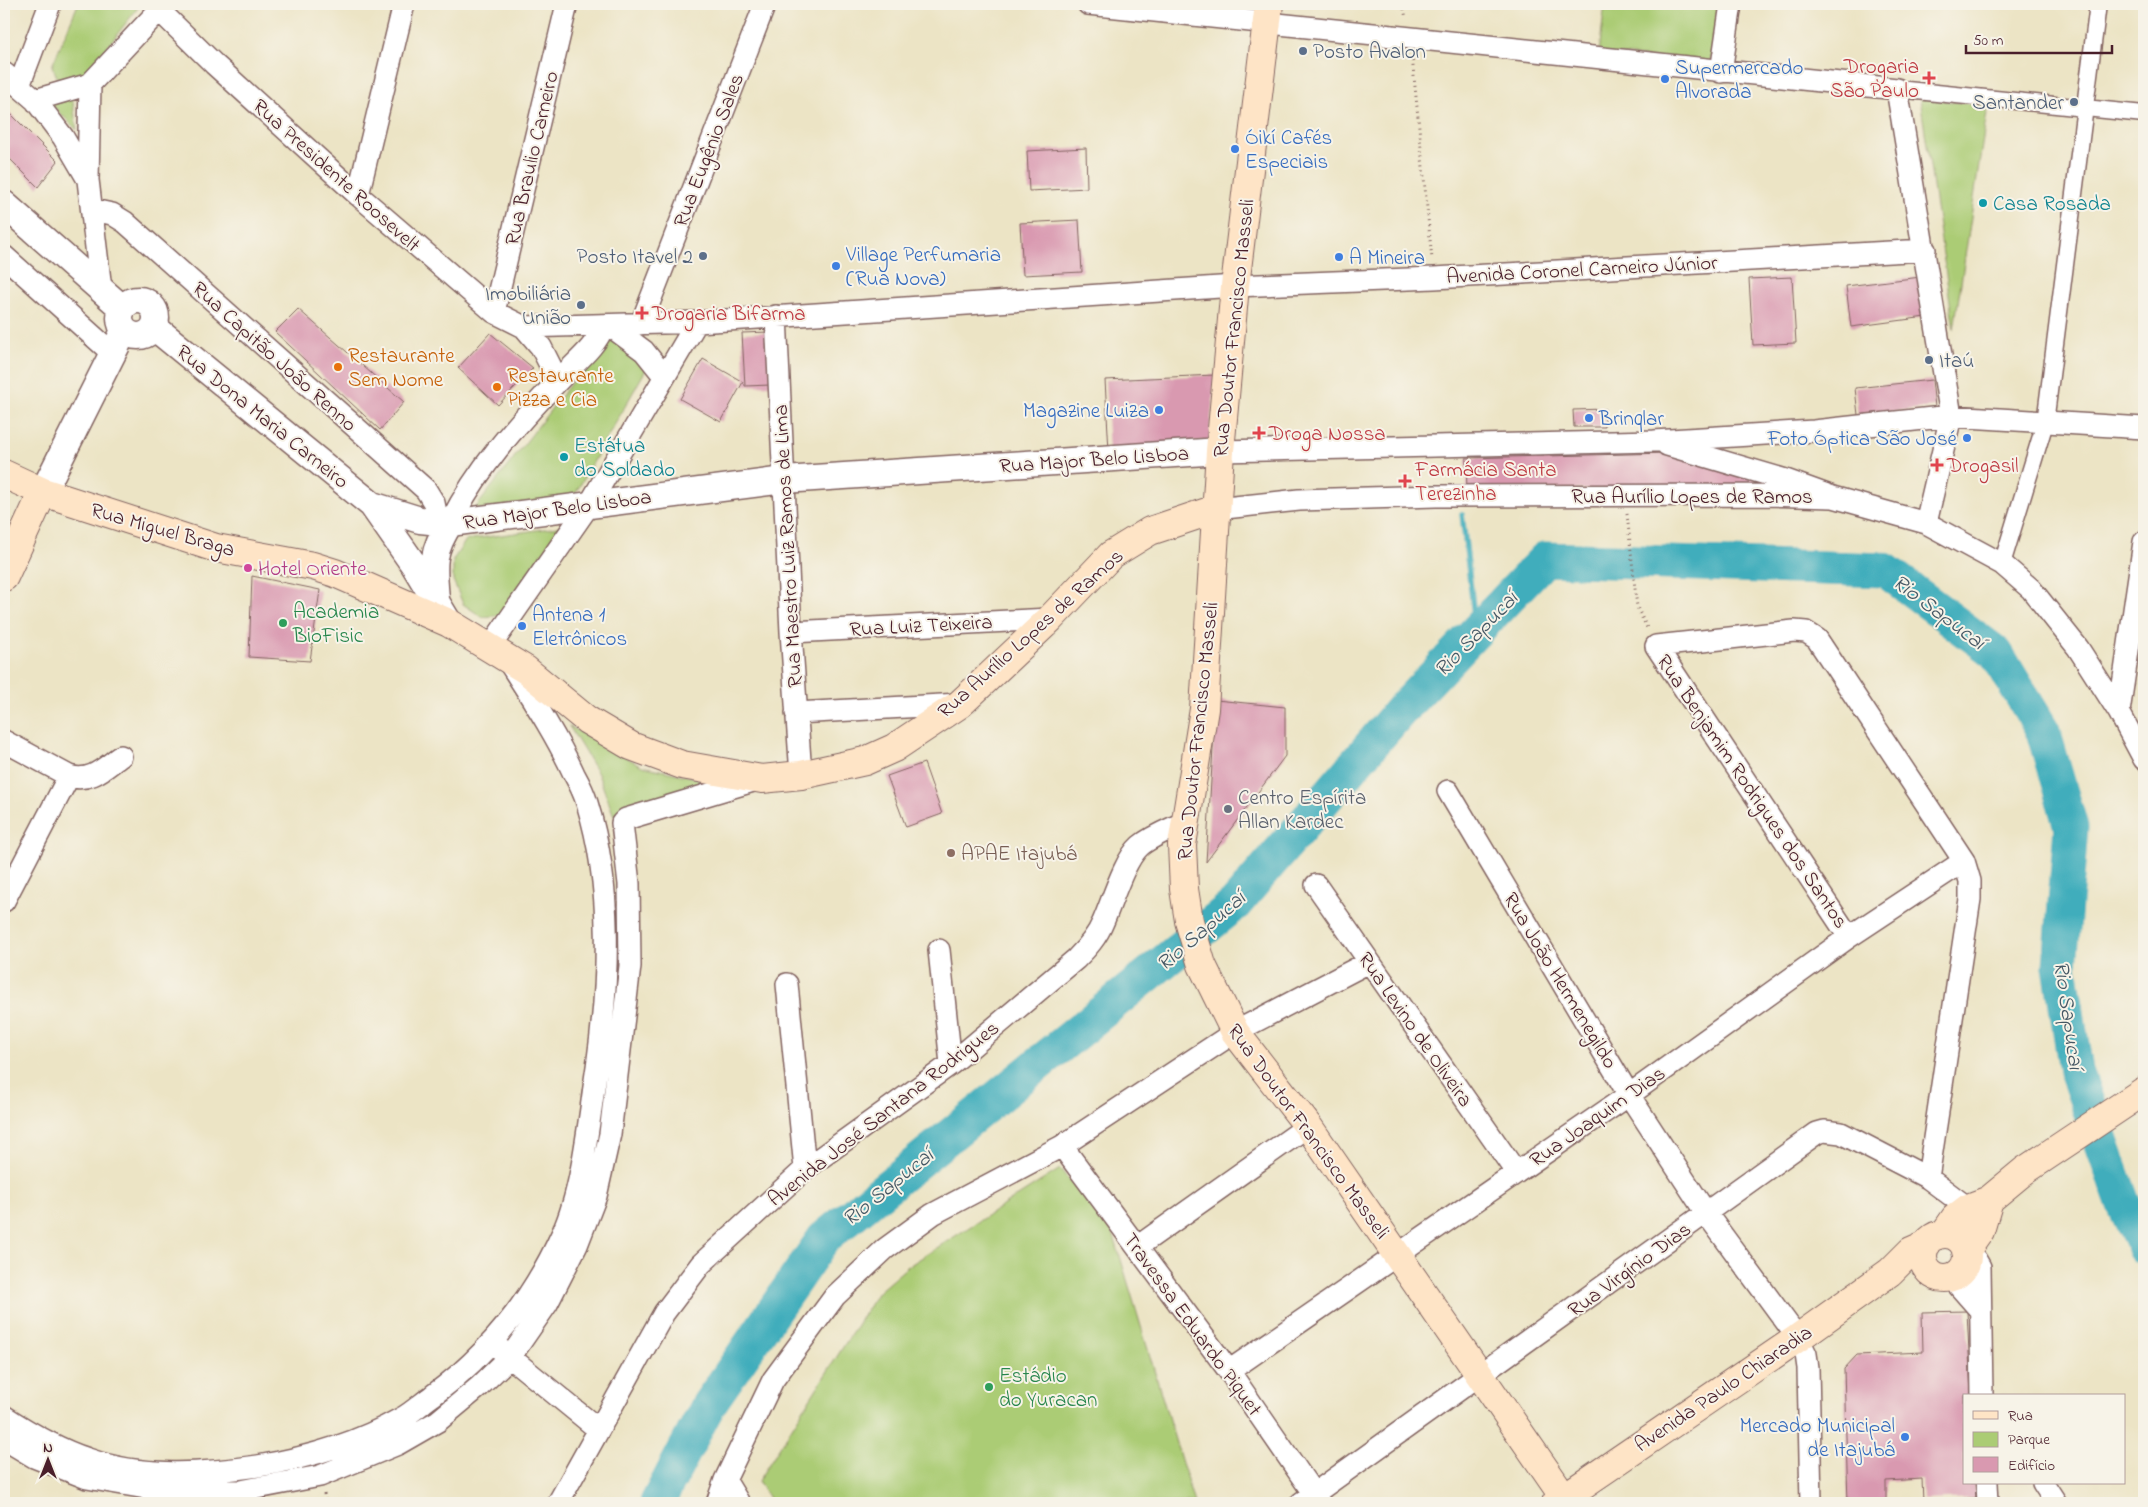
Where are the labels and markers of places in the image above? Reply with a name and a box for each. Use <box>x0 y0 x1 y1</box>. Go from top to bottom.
place label: Posto Avalon <box>1313 38 1426 68</box>
marker: Posto Avalon <box>1297 45 1309 57</box>
place label: Drogaria São Paulo <box>1830 53 1919 107</box>
place label: Supermercado Alvorada <box>1675 54 1803 108</box>
marker: Drogaria São Paulo <box>1923 72 1935 84</box>
marker: Supermercado Alvorada <box>1659 73 1671 85</box>
place label: Santander <box>1972 89 2064 119</box>
marker: Santander <box>2068 96 2080 108</box>
place label: Óikí Cafés Especiais <box>1245 124 1332 178</box>
marker: Óikí Cafés Especiais <box>1229 143 1241 155</box>
place label: Casa Rosada <box>1993 190 2111 220</box>
marker: Casa Rosada <box>1977 197 1989 209</box>
place label: Village Perfumaria (Rua Nova) <box>845 241 1001 295</box>
place label: Posto Itavel 2 <box>577 243 693 273</box>
place label: A Mineira <box>1349 244 1425 274</box>
marker: Posto Itavel 2 <box>697 250 709 262</box>
marker: A Mineira <box>1333 251 1345 263</box>
marker: Village Perfumaria (Rua Nova) <box>830 260 842 272</box>
place label: Imobiliária União <box>485 280 571 334</box>
marker: Imobiliária União <box>575 299 587 311</box>
place label: Drogaria Bifarma <box>651 300 806 332</box>
marker: Drogaria Bifarma <box>636 307 648 319</box>
place label: Restaurante Sem Nome <box>348 342 455 396</box>
place label: Itaú <box>1939 347 1974 377</box>
marker: Itaú <box>1923 354 1935 366</box>
marker: Restaurante Sem Nome <box>332 361 344 373</box>
place label: Restaurante Pizza e Cia <box>507 362 614 416</box>
marker: Restaurante Pizza e Cia <box>491 381 503 393</box>
place label: Magazine Luiza <box>1023 397 1149 429</box>
marker: Magazine Luiza <box>1153 404 1165 416</box>
place label: Brinqlar <box>1598 405 1664 435</box>
marker: Brinqlar <box>1583 412 1595 424</box>
place label: Droga Nossa <box>1268 420 1386 452</box>
place label: Foto Óptica São José <box>1767 425 1958 455</box>
marker: Droga Nossa <box>1253 427 1265 439</box>
place label: Estátua do Soldado <box>574 432 675 486</box>
marker: Foto Óptica São José <box>1961 432 1973 444</box>
marker: Estátua do Soldado <box>558 451 570 463</box>
place label: Drogasil <box>1946 452 2019 484</box>
place label: Farmácia Santa Terezinha <box>1414 456 1557 510</box>
marker: Drogasil <box>1931 459 1943 471</box>
marker: Farmácia Santa Terezinha <box>1399 475 1411 487</box>
place label: Hotel Oriente <box>258 555 367 585</box>
marker: Hotel Oriente <box>242 562 254 574</box>
place label: Academia BioFisic <box>292 598 379 652</box>
place label: Antena 1 Eletrônicos <box>532 601 627 655</box>
marker: Academia BioFisic <box>277 617 289 629</box>
marker: Antena 1 Eletrônicos <box>516 620 528 632</box>
place label: Centro Espírita Allan Kardec <box>1238 784 1366 838</box>
marker: Centro Espírita Allan Kardec <box>1222 803 1234 815</box>
place label: APAE Itajubá <box>961 840 1077 870</box>
marker: APAE Itajubá <box>945 847 957 859</box>
place label: Estádio do Yuracan <box>999 1362 1097 1416</box>
marker: Estádio do Yuracan <box>983 1381 995 1393</box>
place label: Mercado Municipal de Itajubá <box>1739 1412 1895 1466</box>
marker: Mercado Municipal de Itajubá <box>1899 1431 1911 1443</box>

